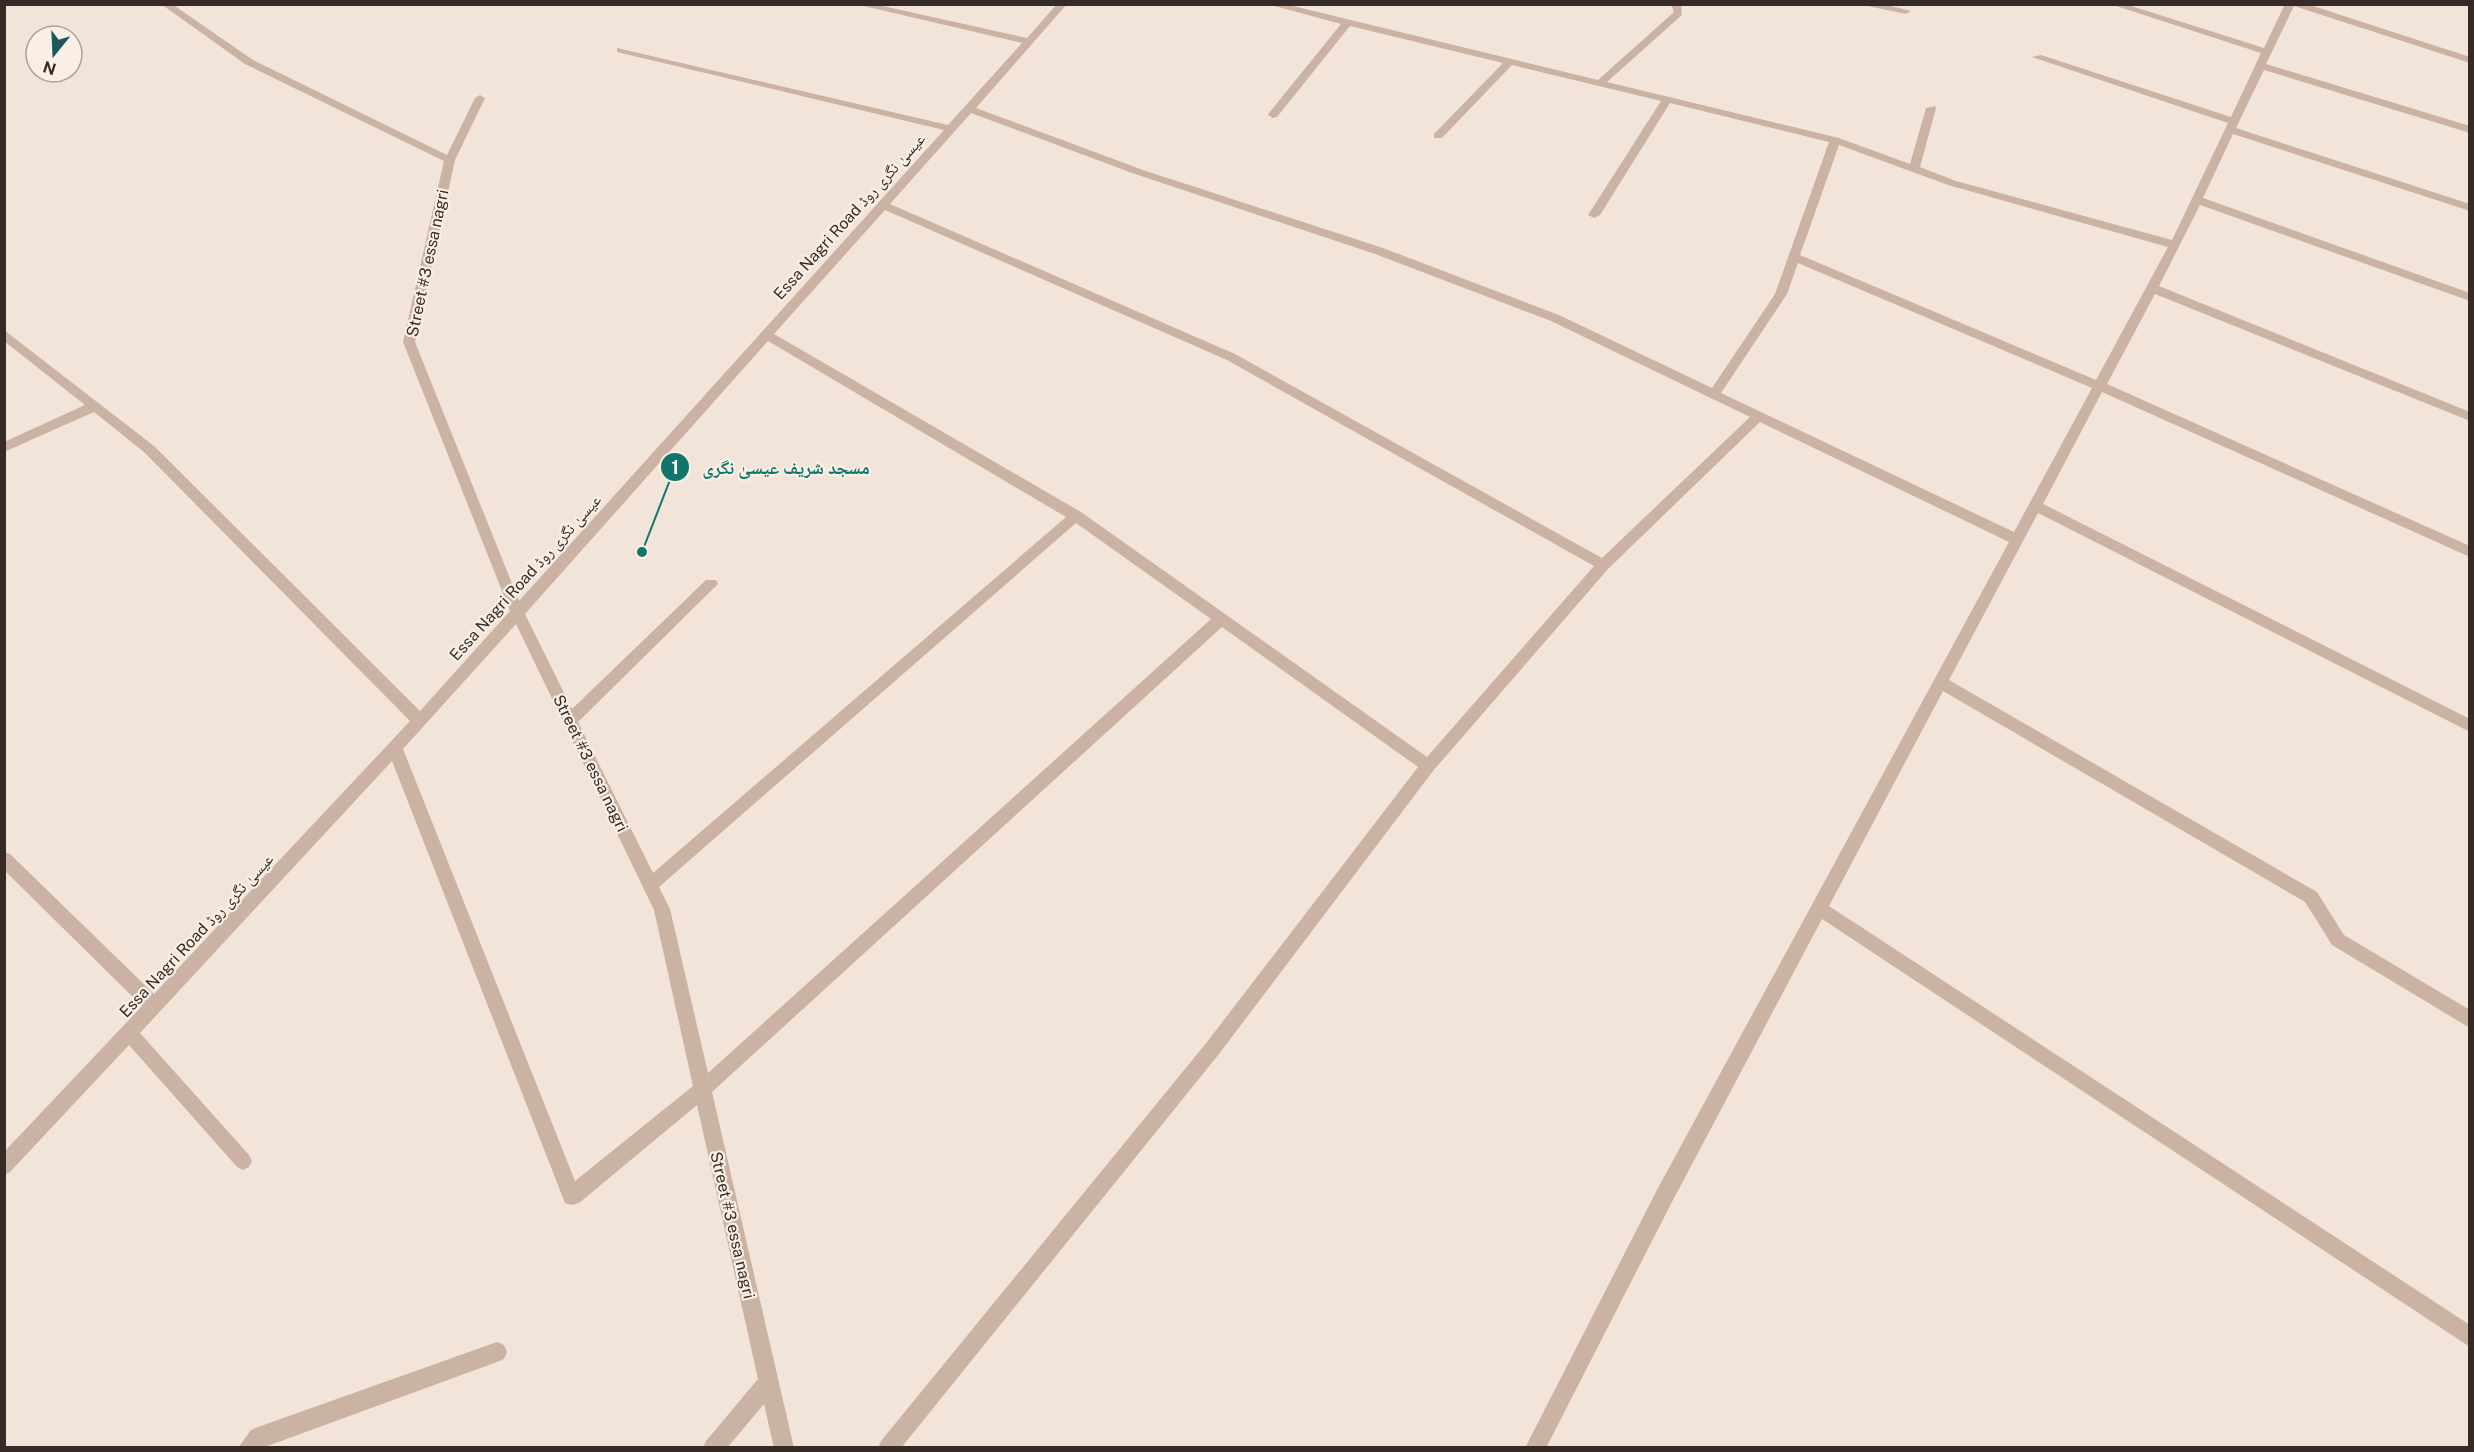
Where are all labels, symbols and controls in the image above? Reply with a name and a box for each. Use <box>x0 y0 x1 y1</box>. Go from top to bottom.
north arrow <box>24 24 84 84</box>
text: N <box>41 57 58 79</box>
street label: Essa Nagri Road عیسیٰ نگری روڈ <box>770 129 930 304</box>
street label: Street #3 essa nagri <box>403 188 452 339</box>
callout: مسجد شریف عیسیٰ نگری <box>660 449 882 485</box>
text: 1 <box>671 457 679 478</box>
text: مسجد شریف عیسیٰ نگری <box>702 457 870 479</box>
street label: Essa Nagri Road عیسیٰ نگری روڈ <box>446 490 606 665</box>
street label: Street #3 essa nagri <box>549 692 632 835</box>
street label: Essa Nagri Road عیسیٰ نگری روڈ <box>115 850 278 1022</box>
street label: Street #3 essa nagri <box>706 1150 759 1300</box>

